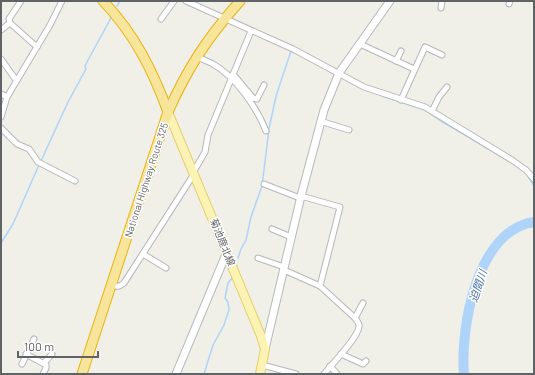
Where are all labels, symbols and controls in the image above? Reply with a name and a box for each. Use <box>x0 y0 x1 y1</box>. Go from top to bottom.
street label: National Highway Route 325 <box>122 121 170 239</box>
street label: 菊池鹿北線 <box>208 217 238 267</box>
water label: 迫間川 <box>466 267 489 304</box>
scale bar <box>18 333 98 359</box>
text: 100 m <box>24 339 54 353</box>

